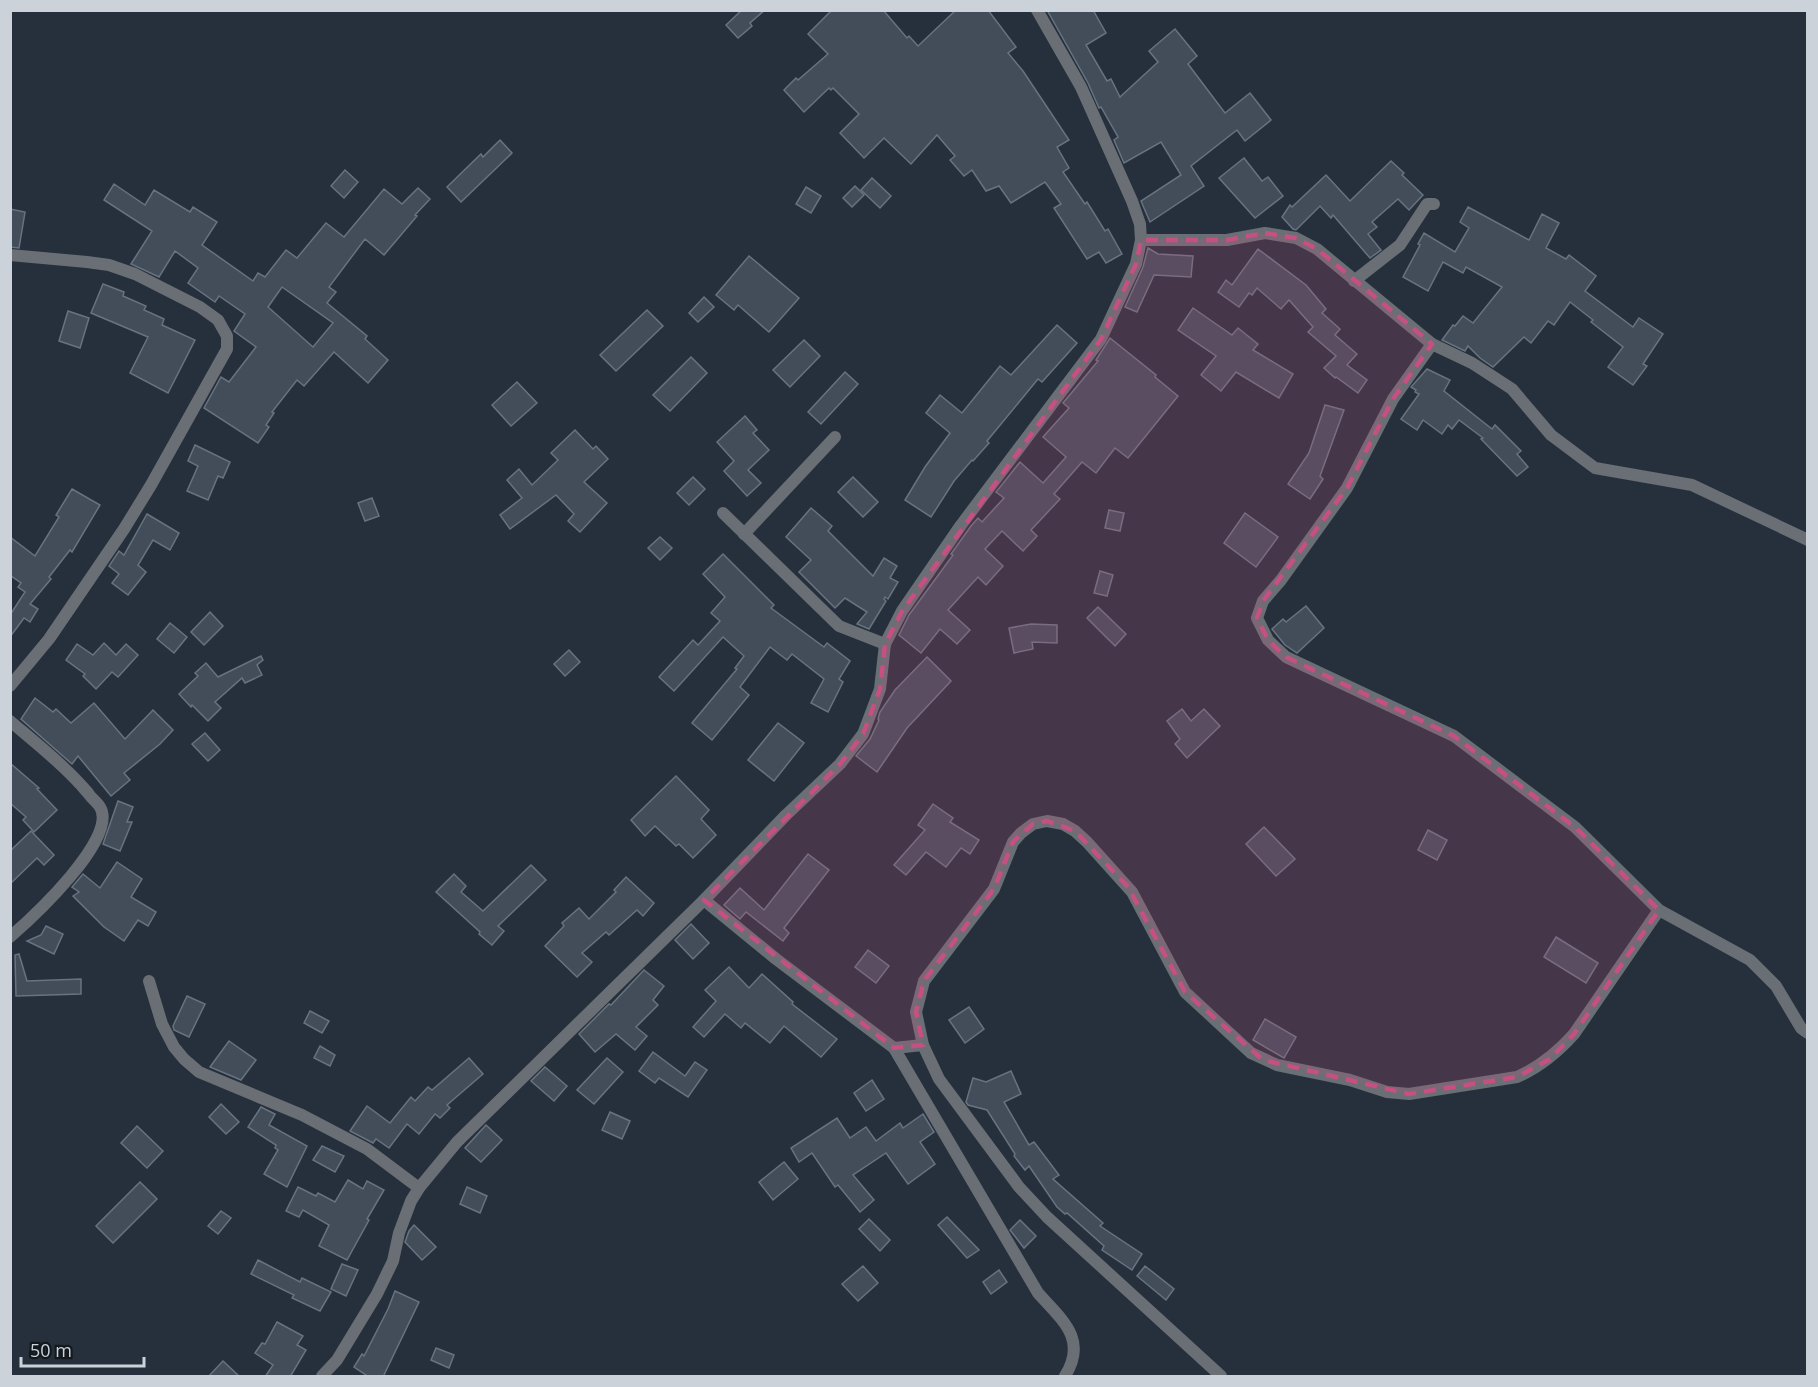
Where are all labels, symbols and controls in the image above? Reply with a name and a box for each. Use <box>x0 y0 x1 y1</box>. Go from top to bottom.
scale bar <box>21 1330 144 1368</box>
text: 50 m <box>30 1338 72 1362</box>

